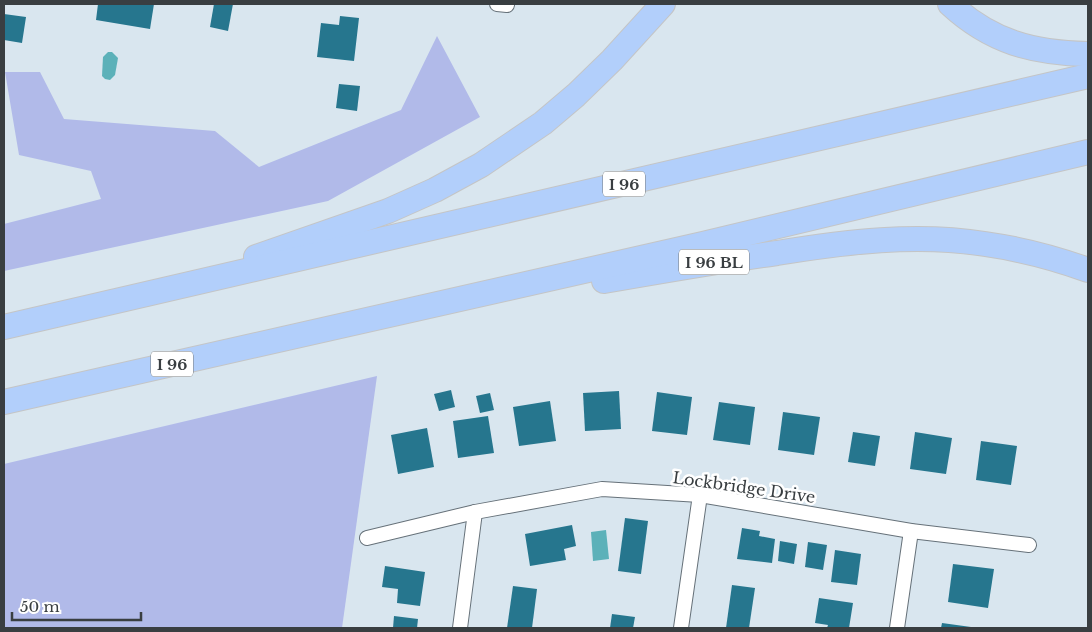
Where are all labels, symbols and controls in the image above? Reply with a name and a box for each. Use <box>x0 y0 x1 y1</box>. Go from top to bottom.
road number: I 96 <box>603 172 645 196</box>
road number: I 96 BL <box>679 250 749 274</box>
road number: I 96 <box>151 352 193 376</box>
street label: Lockbridge Drive <box>671 467 817 507</box>
scale bar <box>12 590 141 622</box>
text: 50 m <box>20 597 60 616</box>

